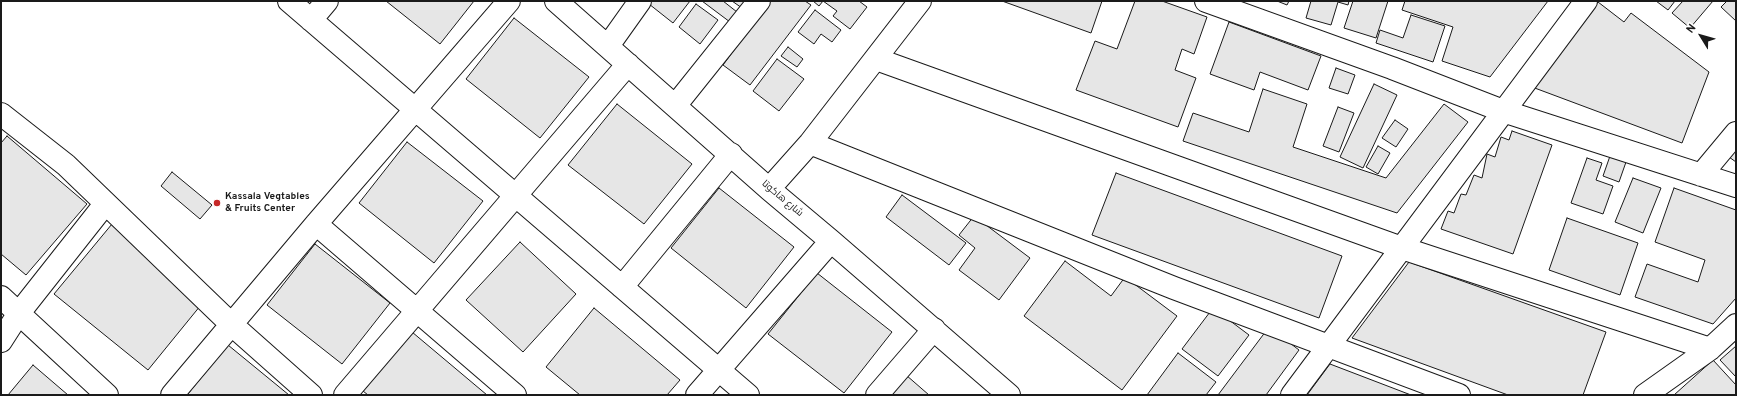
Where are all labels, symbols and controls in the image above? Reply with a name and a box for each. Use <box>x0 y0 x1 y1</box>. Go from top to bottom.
north arrow <box>1681 16 1721 56</box>
text: N <box>1683 21 1699 36</box>
street label: شارع هاكوتا <box>759 178 805 220</box>
place label: Kassala Vegtables & Fruits Center <box>225 191 310 214</box>
marker: Kassala Vegtables & Fruits Center <box>212 198 222 208</box>

